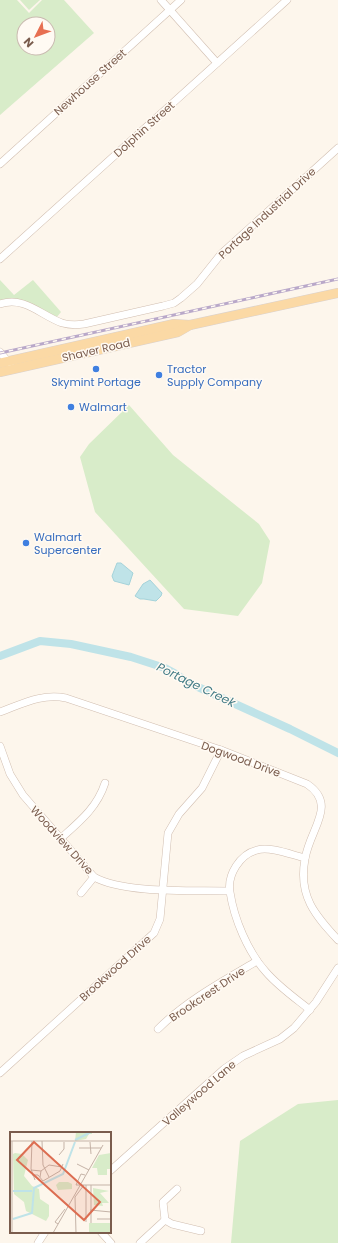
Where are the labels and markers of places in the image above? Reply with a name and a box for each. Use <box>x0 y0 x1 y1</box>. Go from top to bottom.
place label: Tractor Supply Company <box>167 361 263 390</box>
marker: Skymint Portage <box>91 364 101 374</box>
marker: Tractor Supply Company <box>154 370 164 380</box>
place label: Skymint Portage <box>51 374 141 390</box>
place label: Walmart <box>79 399 127 415</box>
marker: Walmart <box>66 402 76 412</box>
place label: Walmart Supercenter <box>34 529 101 558</box>
marker: Walmart Supercenter <box>21 538 31 548</box>

